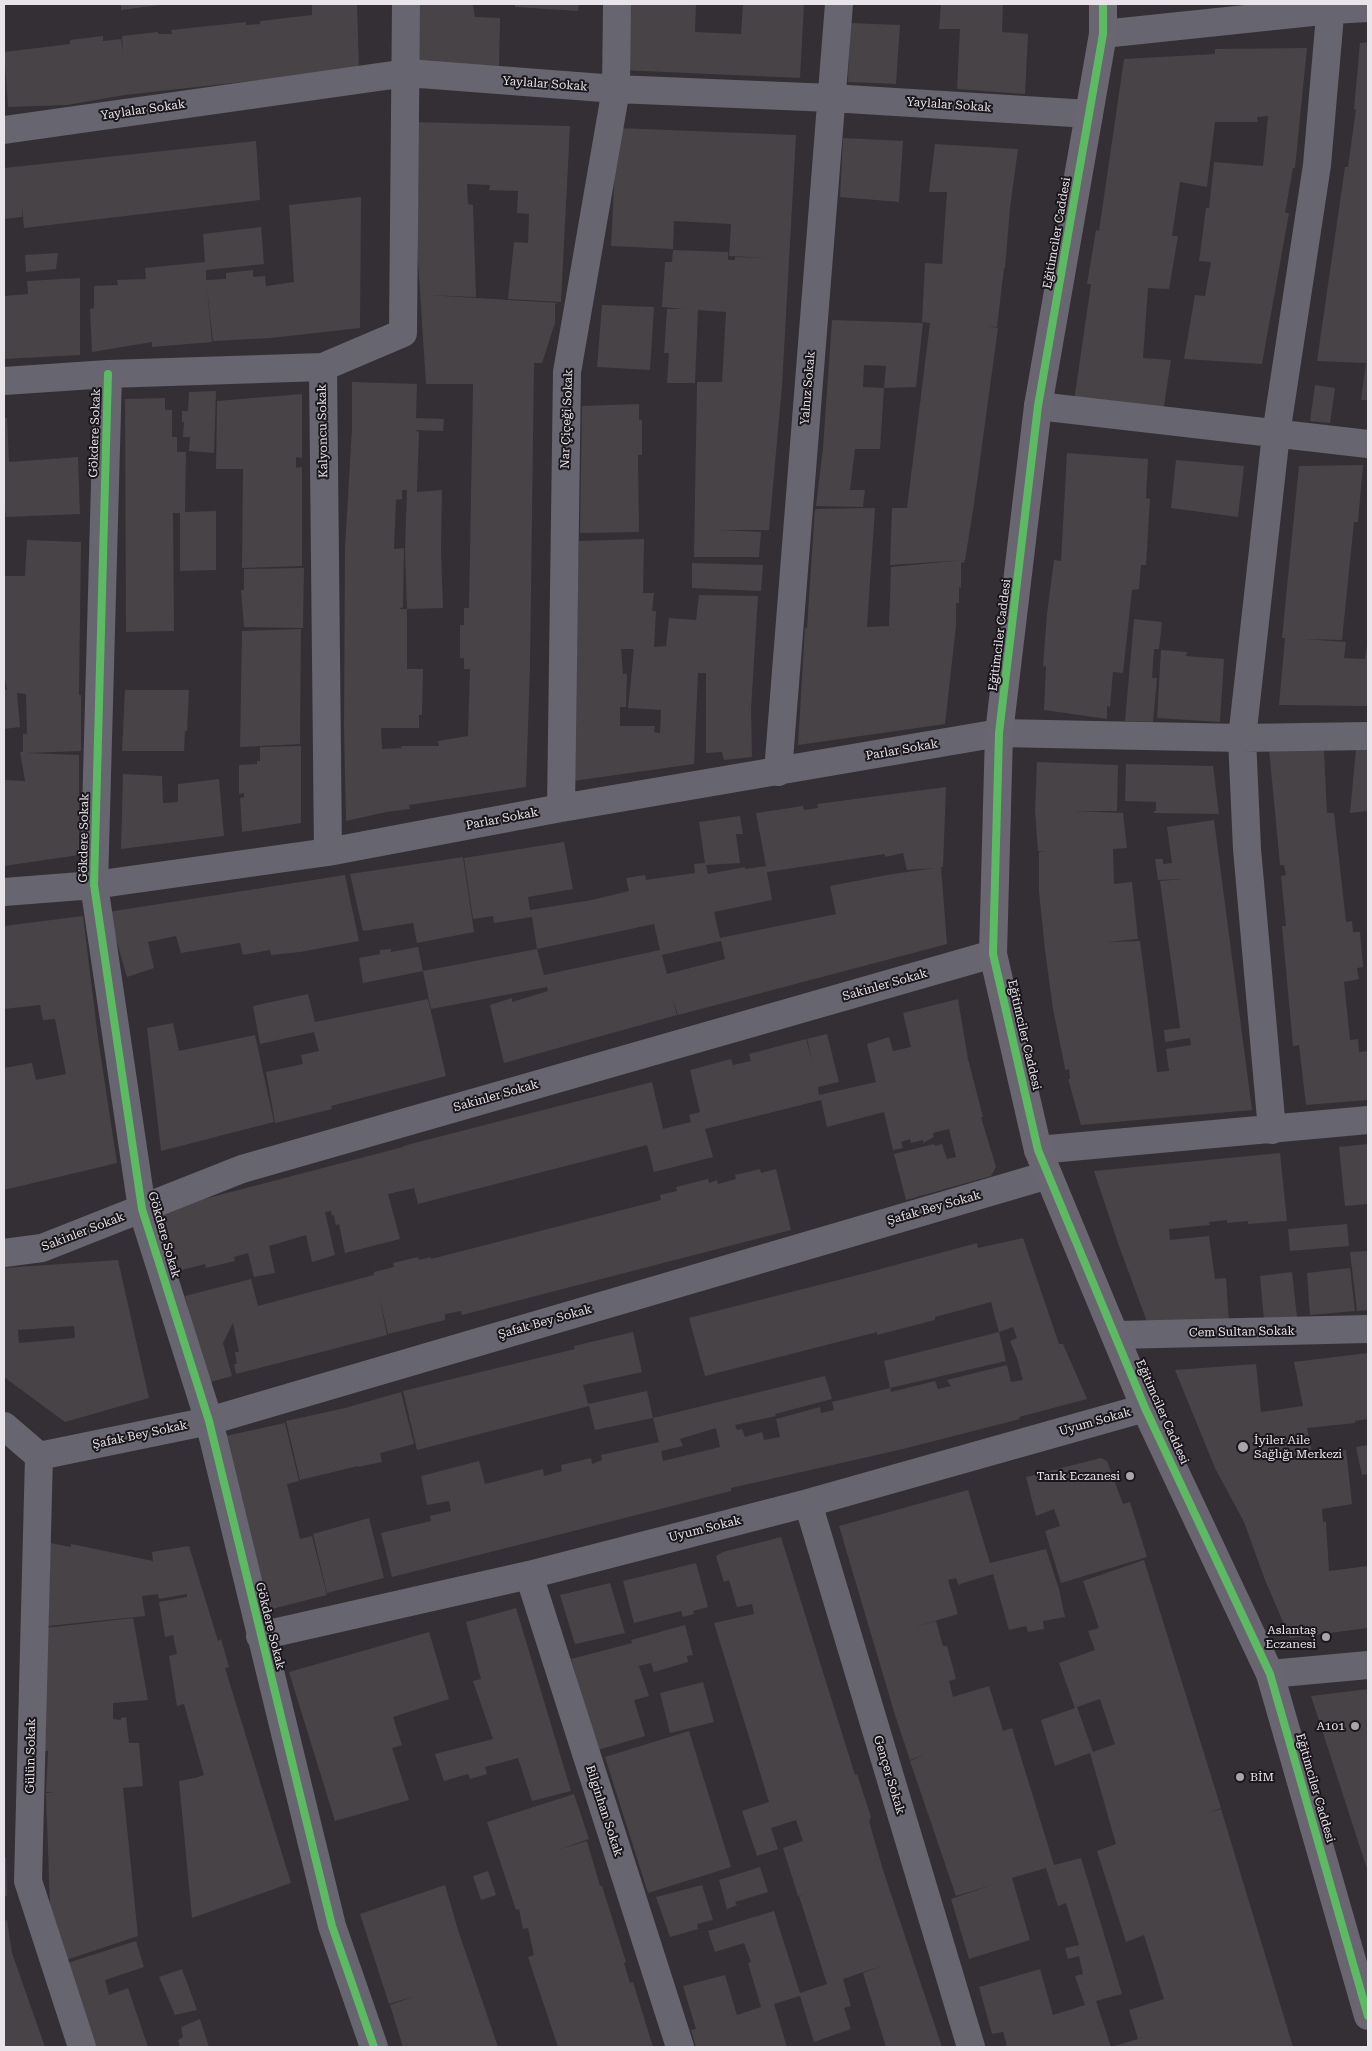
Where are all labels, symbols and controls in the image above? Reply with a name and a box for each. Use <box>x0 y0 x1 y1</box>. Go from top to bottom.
street label: Yaylalar Sokak <box>502 74 588 94</box>
street label: Yaylalar Sokak <box>906 95 992 115</box>
street label: Yaylalar Sokak <box>100 97 186 123</box>
street label: Eğitimciler Caddesi <box>1040 176 1074 290</box>
street label: Yalnız Sokak <box>798 350 818 426</box>
street label: Nar Çiçeği Sokak <box>558 369 576 469</box>
street label: Kalyoncu Sokak <box>315 384 331 478</box>
street label: Gökdere Sokak <box>86 388 104 478</box>
street label: Eğitimciler Caddesi <box>986 578 1014 692</box>
street label: Parlar Sokak <box>865 737 939 763</box>
street label: Gökdere Sokak <box>76 793 92 883</box>
street label: Parlar Sokak <box>465 805 539 833</box>
street label: Sakinler Sokak <box>841 966 929 1004</box>
street label: Eğitimciler Caddesi <box>1004 978 1044 1092</box>
street label: Sakinler Sokak <box>452 1077 540 1115</box>
street label: Şafak Bey Sokak <box>886 1188 982 1228</box>
street label: Gökdere Sokak <box>145 1190 183 1280</box>
street label: Sakinler Sokak <box>40 1210 126 1254</box>
street label: Şafak Bey Sokak <box>497 1302 593 1342</box>
street label: Cem Sultan Sokak <box>1189 1324 1295 1340</box>
street label: Eğitimciler Caddesi <box>1132 1358 1192 1466</box>
street label: Uyum Sokak <box>1057 1405 1133 1439</box>
street label: Şafak Bey Sokak <box>91 1418 189 1452</box>
place label: İyiler Aile Sağlığı Merkezi <box>1254 1433 1342 1461</box>
marker: İyiler Aile Sağlığı Merkezi <box>1236 1440 1250 1454</box>
place label: Tarık Eczanesi <box>1036 1469 1120 1483</box>
marker: Tarık Eczanesi <box>1124 1470 1136 1482</box>
street label: Uyum Sokak <box>667 1513 743 1545</box>
street label: Gökdere Sokak <box>252 1581 288 1671</box>
place label: Aslantaş Eczanesi <box>1266 1623 1316 1651</box>
marker: Aslantaş Eczanesi <box>1320 1631 1332 1643</box>
street label: Gülün Sokak <box>23 1718 39 1794</box>
place label: A101 <box>1316 1719 1345 1733</box>
marker: A101 <box>1349 1720 1361 1732</box>
street label: Eğitimciler Caddesi <box>1293 1732 1337 1844</box>
street label: Gençer Sokak <box>870 1734 908 1816</box>
street label: Bilginhan Sokak <box>582 1764 626 1858</box>
place label: BİM <box>1250 1770 1274 1784</box>
marker: BİM <box>1234 1771 1246 1783</box>

